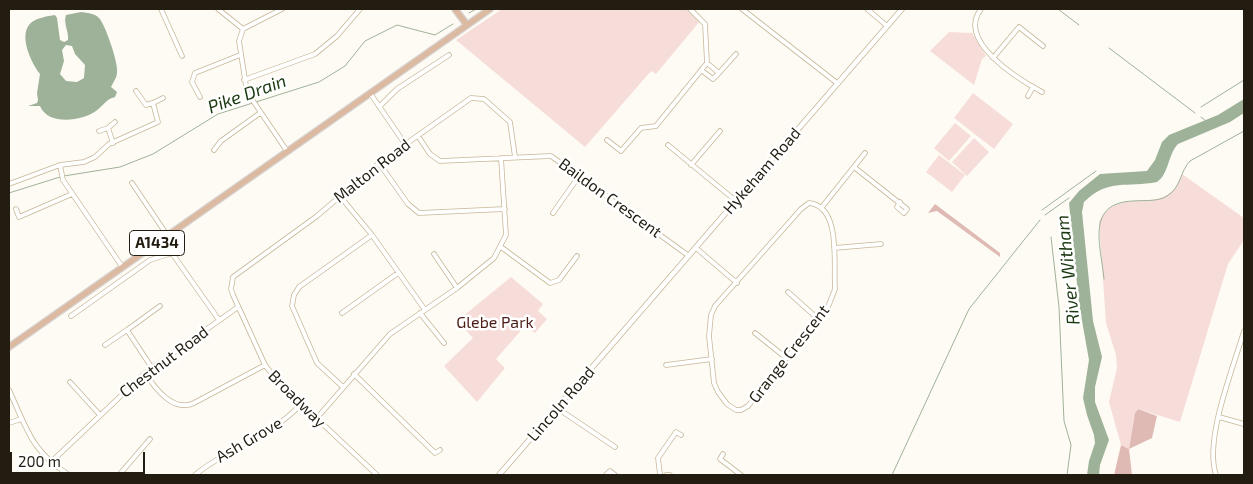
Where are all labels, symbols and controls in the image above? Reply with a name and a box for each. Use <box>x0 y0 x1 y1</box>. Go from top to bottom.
water label: Pike Drain <box>205 70 289 118</box>
street label: Hykeham Road <box>719 124 805 218</box>
street label: Malton Road <box>330 135 414 207</box>
street label: Baildon Crescent <box>555 154 665 242</box>
water label: River Witham <box>1051 214 1085 326</box>
road number: A1434 <box>130 230 184 256</box>
street label: Grange Crescent <box>745 301 833 407</box>
park label: Glebe Park <box>456 313 534 333</box>
street label: Chestnut Road <box>116 322 212 402</box>
street label: Lincoln Road <box>523 363 599 445</box>
street label: Broadway <box>264 366 330 432</box>
street label: Ash Grove <box>213 413 285 467</box>
scale bar <box>12 442 148 474</box>
text: 200 m <box>18 452 61 470</box>

